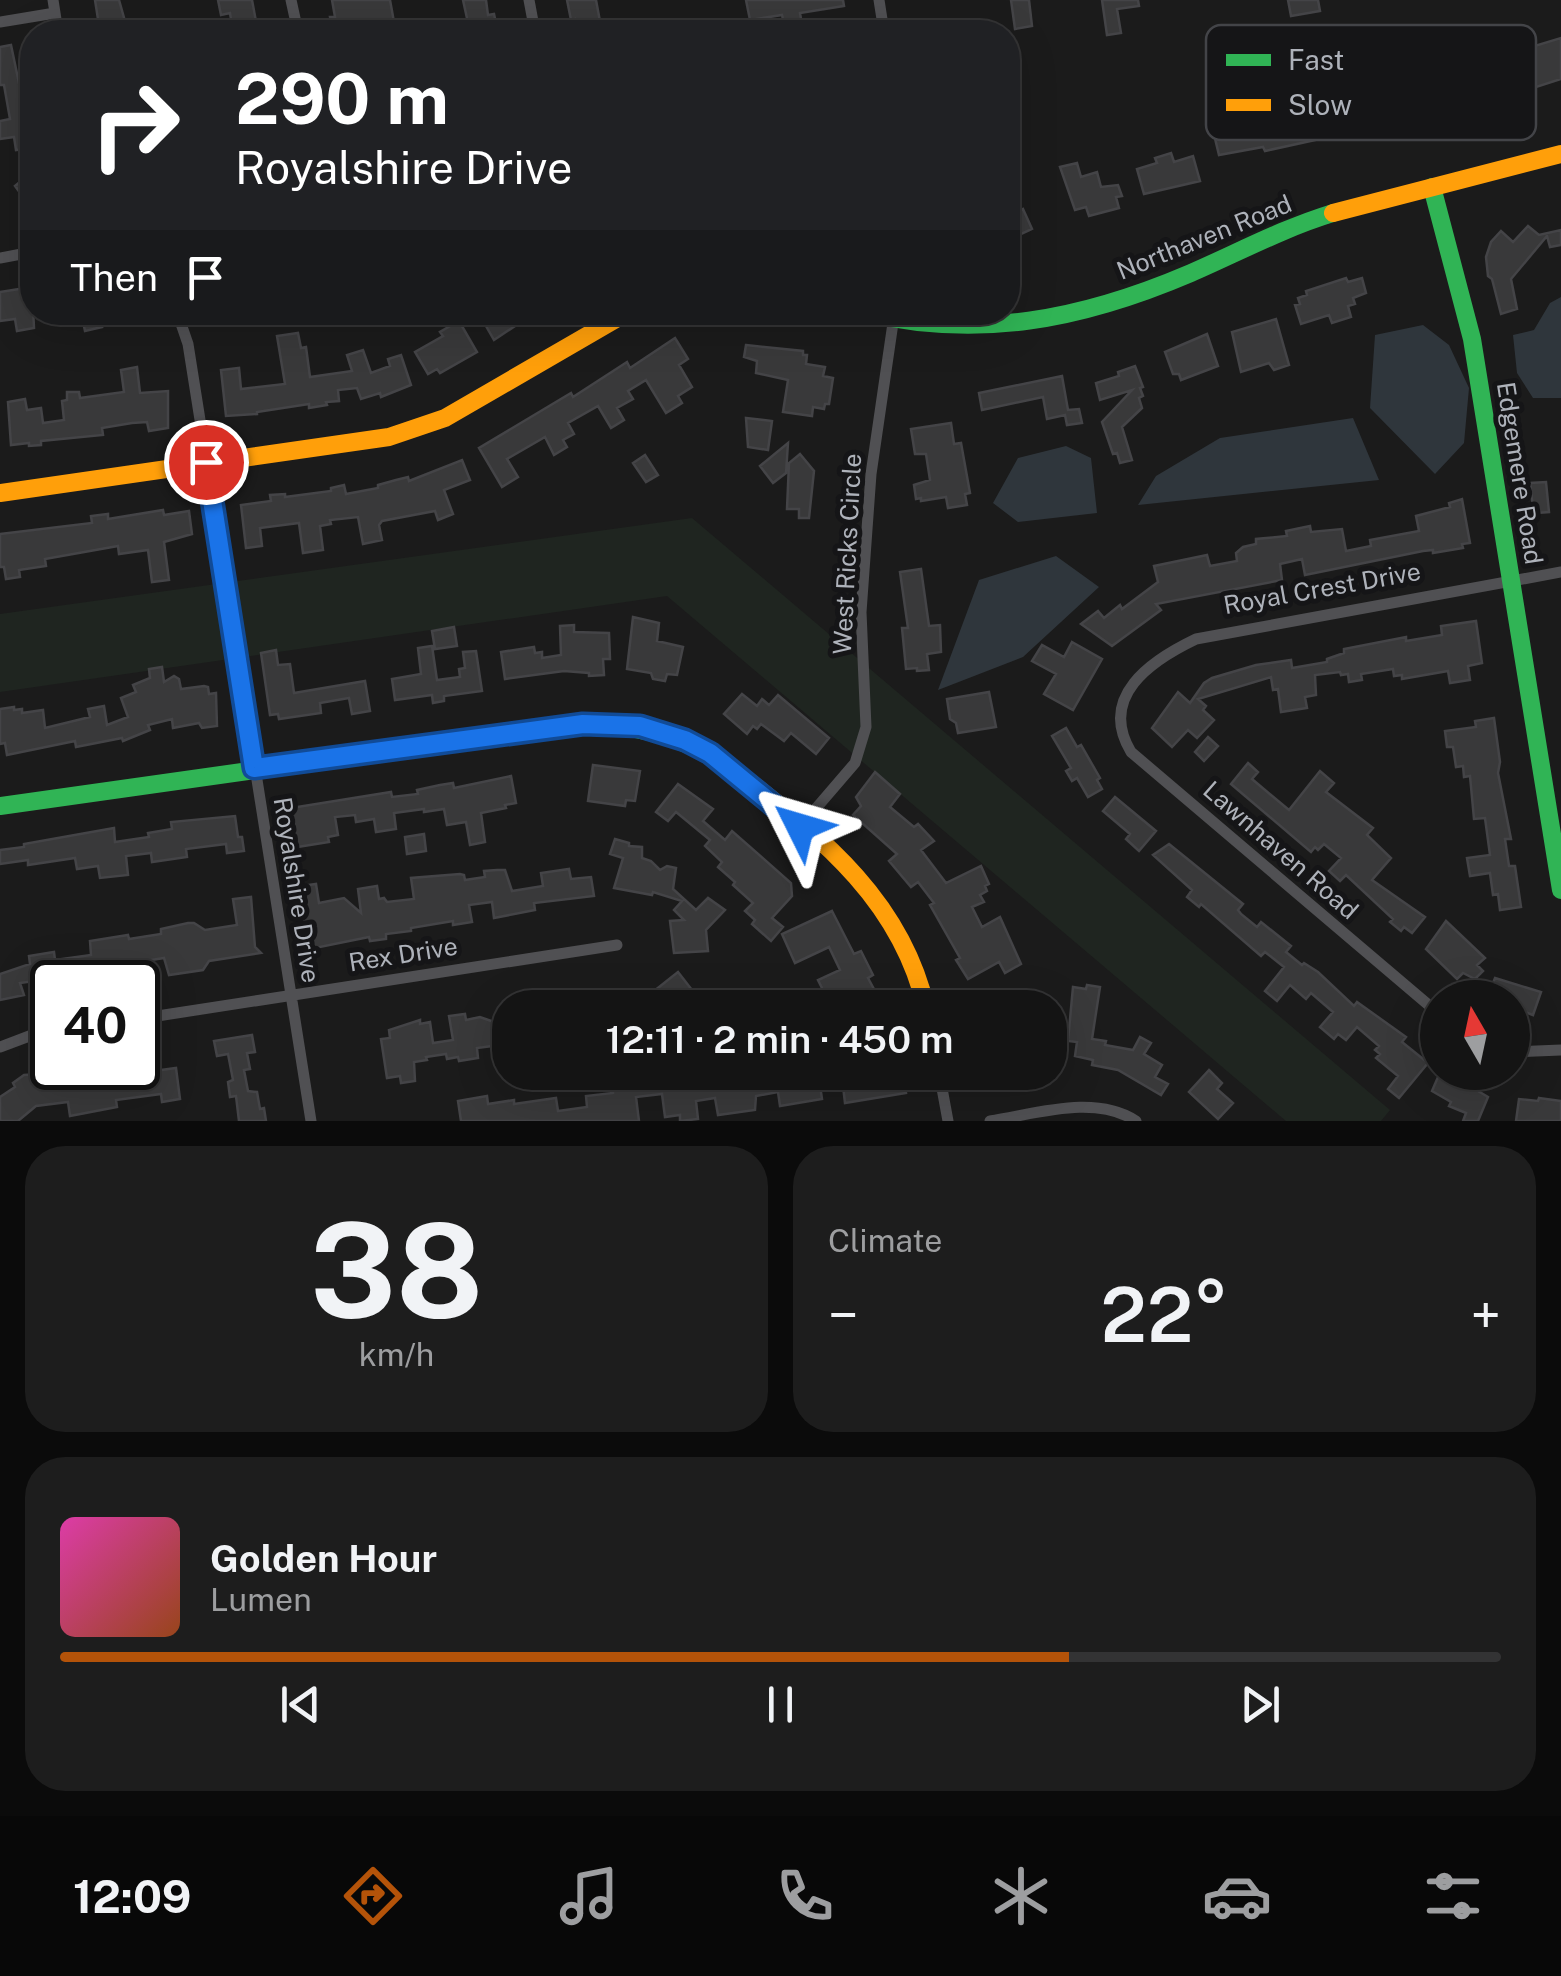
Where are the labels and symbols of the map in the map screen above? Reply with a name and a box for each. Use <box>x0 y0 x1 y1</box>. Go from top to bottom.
legend <box>1206 25 1536 140</box>
text: Fast <box>1288 43 1344 76</box>
text: Slow <box>1288 88 1352 121</box>
street label: Northaven Road <box>1112 188 1296 286</box>
street label: Edgemere Road <box>1491 380 1549 566</box>
pin <box>164 420 249 505</box>
street label: West Ricks Circle <box>827 453 867 655</box>
street label: Royal Crest Drive <box>1221 556 1423 620</box>
position arrow <box>748 775 852 879</box>
street label: Lawnhaven Road <box>1197 775 1365 925</box>
street label: Royalshire Drive <box>268 795 326 985</box>
street label: Rex Drive <box>346 931 460 977</box>
speed limit sign: 40 <box>30 960 160 1090</box>
north arrow <box>1420 980 1530 1090</box>

